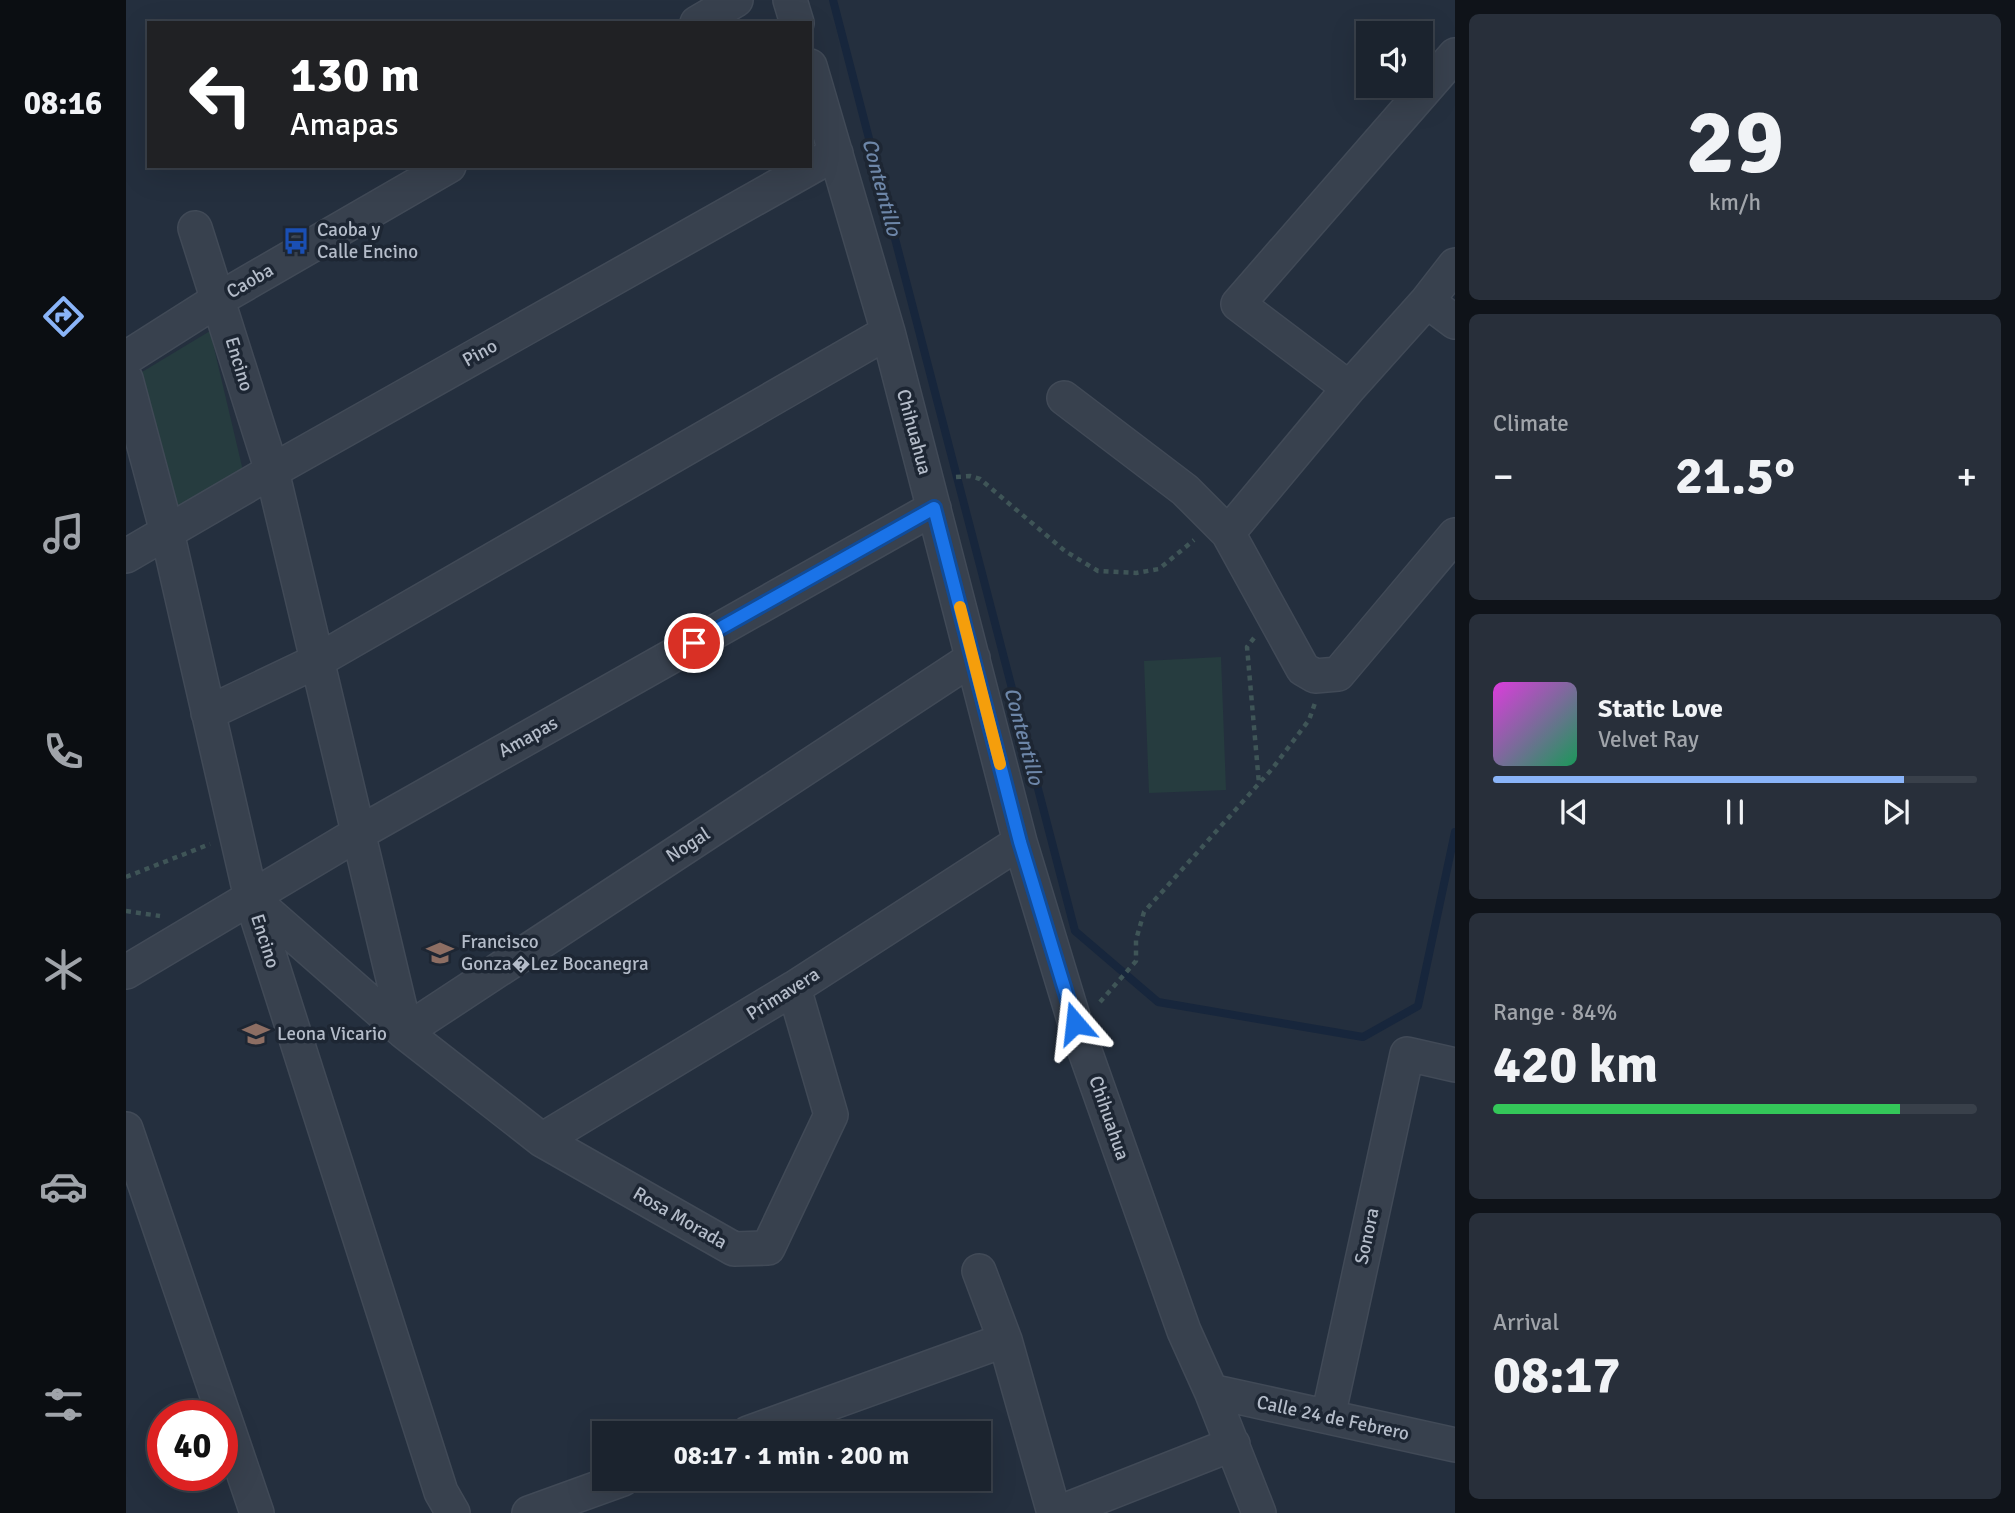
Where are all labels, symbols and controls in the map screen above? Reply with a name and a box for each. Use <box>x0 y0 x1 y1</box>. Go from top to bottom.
map controls <box>1356 21 1433 98</box>
button: sound <box>1356 21 1433 98</box>
text: 130 m <box>290 45 420 105</box>
icon: left <box>175 49 266 140</box>
text: 08:16 <box>24 84 102 123</box>
text: 29 <box>1686 86 1784 199</box>
text: Amapas <box>290 105 398 144</box>
water label: Contentillo <box>856 135 908 240</box>
text: km/h <box>1709 188 1761 217</box>
place label: Caoba y Calle Encino <box>317 218 418 264</box>
bus stop icon: Caoba y Calle Encino <box>281 226 311 256</box>
street label: Caoba <box>222 258 278 304</box>
icon: directions <box>39 292 88 341</box>
street label: Encino <box>219 334 259 394</box>
street label: Pino <box>458 334 502 372</box>
street label: Chihuahua <box>891 387 937 477</box>
text: Climate <box>1493 409 1569 438</box>
text: 21.5° <box>1675 444 1795 508</box>
text: − <box>1493 453 1514 500</box>
text: + <box>1956 453 1977 500</box>
icon: music <box>39 509 88 558</box>
pin <box>664 613 724 673</box>
icon: arrive <box>675 624 713 662</box>
water label: Contentillo <box>998 684 1050 789</box>
text: Static Love <box>1598 693 1723 725</box>
street label: Amapas <box>494 711 562 763</box>
text: Velvet Ray <box>1598 725 1699 754</box>
icon: phone <box>39 727 88 776</box>
icon: previous <box>1555 793 1593 831</box>
icon: pause <box>1716 793 1754 831</box>
icon: next <box>1877 793 1915 831</box>
street label: Nogal <box>661 822 715 868</box>
street label: Encino <box>245 911 285 971</box>
place label: Francisco Gonza�Lez Bocanegra <box>461 930 649 976</box>
school or university icon: Francisco Gonza�Lez Bocanegra <box>425 938 455 968</box>
icon: climate <box>39 945 88 994</box>
street label: Primavera <box>742 962 824 1026</box>
position arrow <box>1038 986 1112 1060</box>
text: Range · 84% <box>1493 998 1617 1027</box>
school or university icon: Leona Vicario <box>241 1019 271 1049</box>
place label: Leona Vicario <box>277 1022 387 1046</box>
text: 420 km <box>1493 1033 1658 1097</box>
street label: Chihuahua <box>1083 1073 1135 1163</box>
icon: car <box>39 1162 88 1211</box>
street label: Rosa Morada <box>629 1181 731 1255</box>
street label: Sonora <box>1349 1206 1385 1266</box>
text: Arrival <box>1493 1308 1559 1337</box>
text: 08:17 <box>1493 1343 1621 1407</box>
icon: filters <box>39 1380 88 1429</box>
street label: Calle 24 de Febrero <box>1254 1390 1412 1446</box>
speed limit sign: 40 <box>147 1400 238 1491</box>
text: 08:17 · 1 min · 200 m <box>674 1440 909 1472</box>

